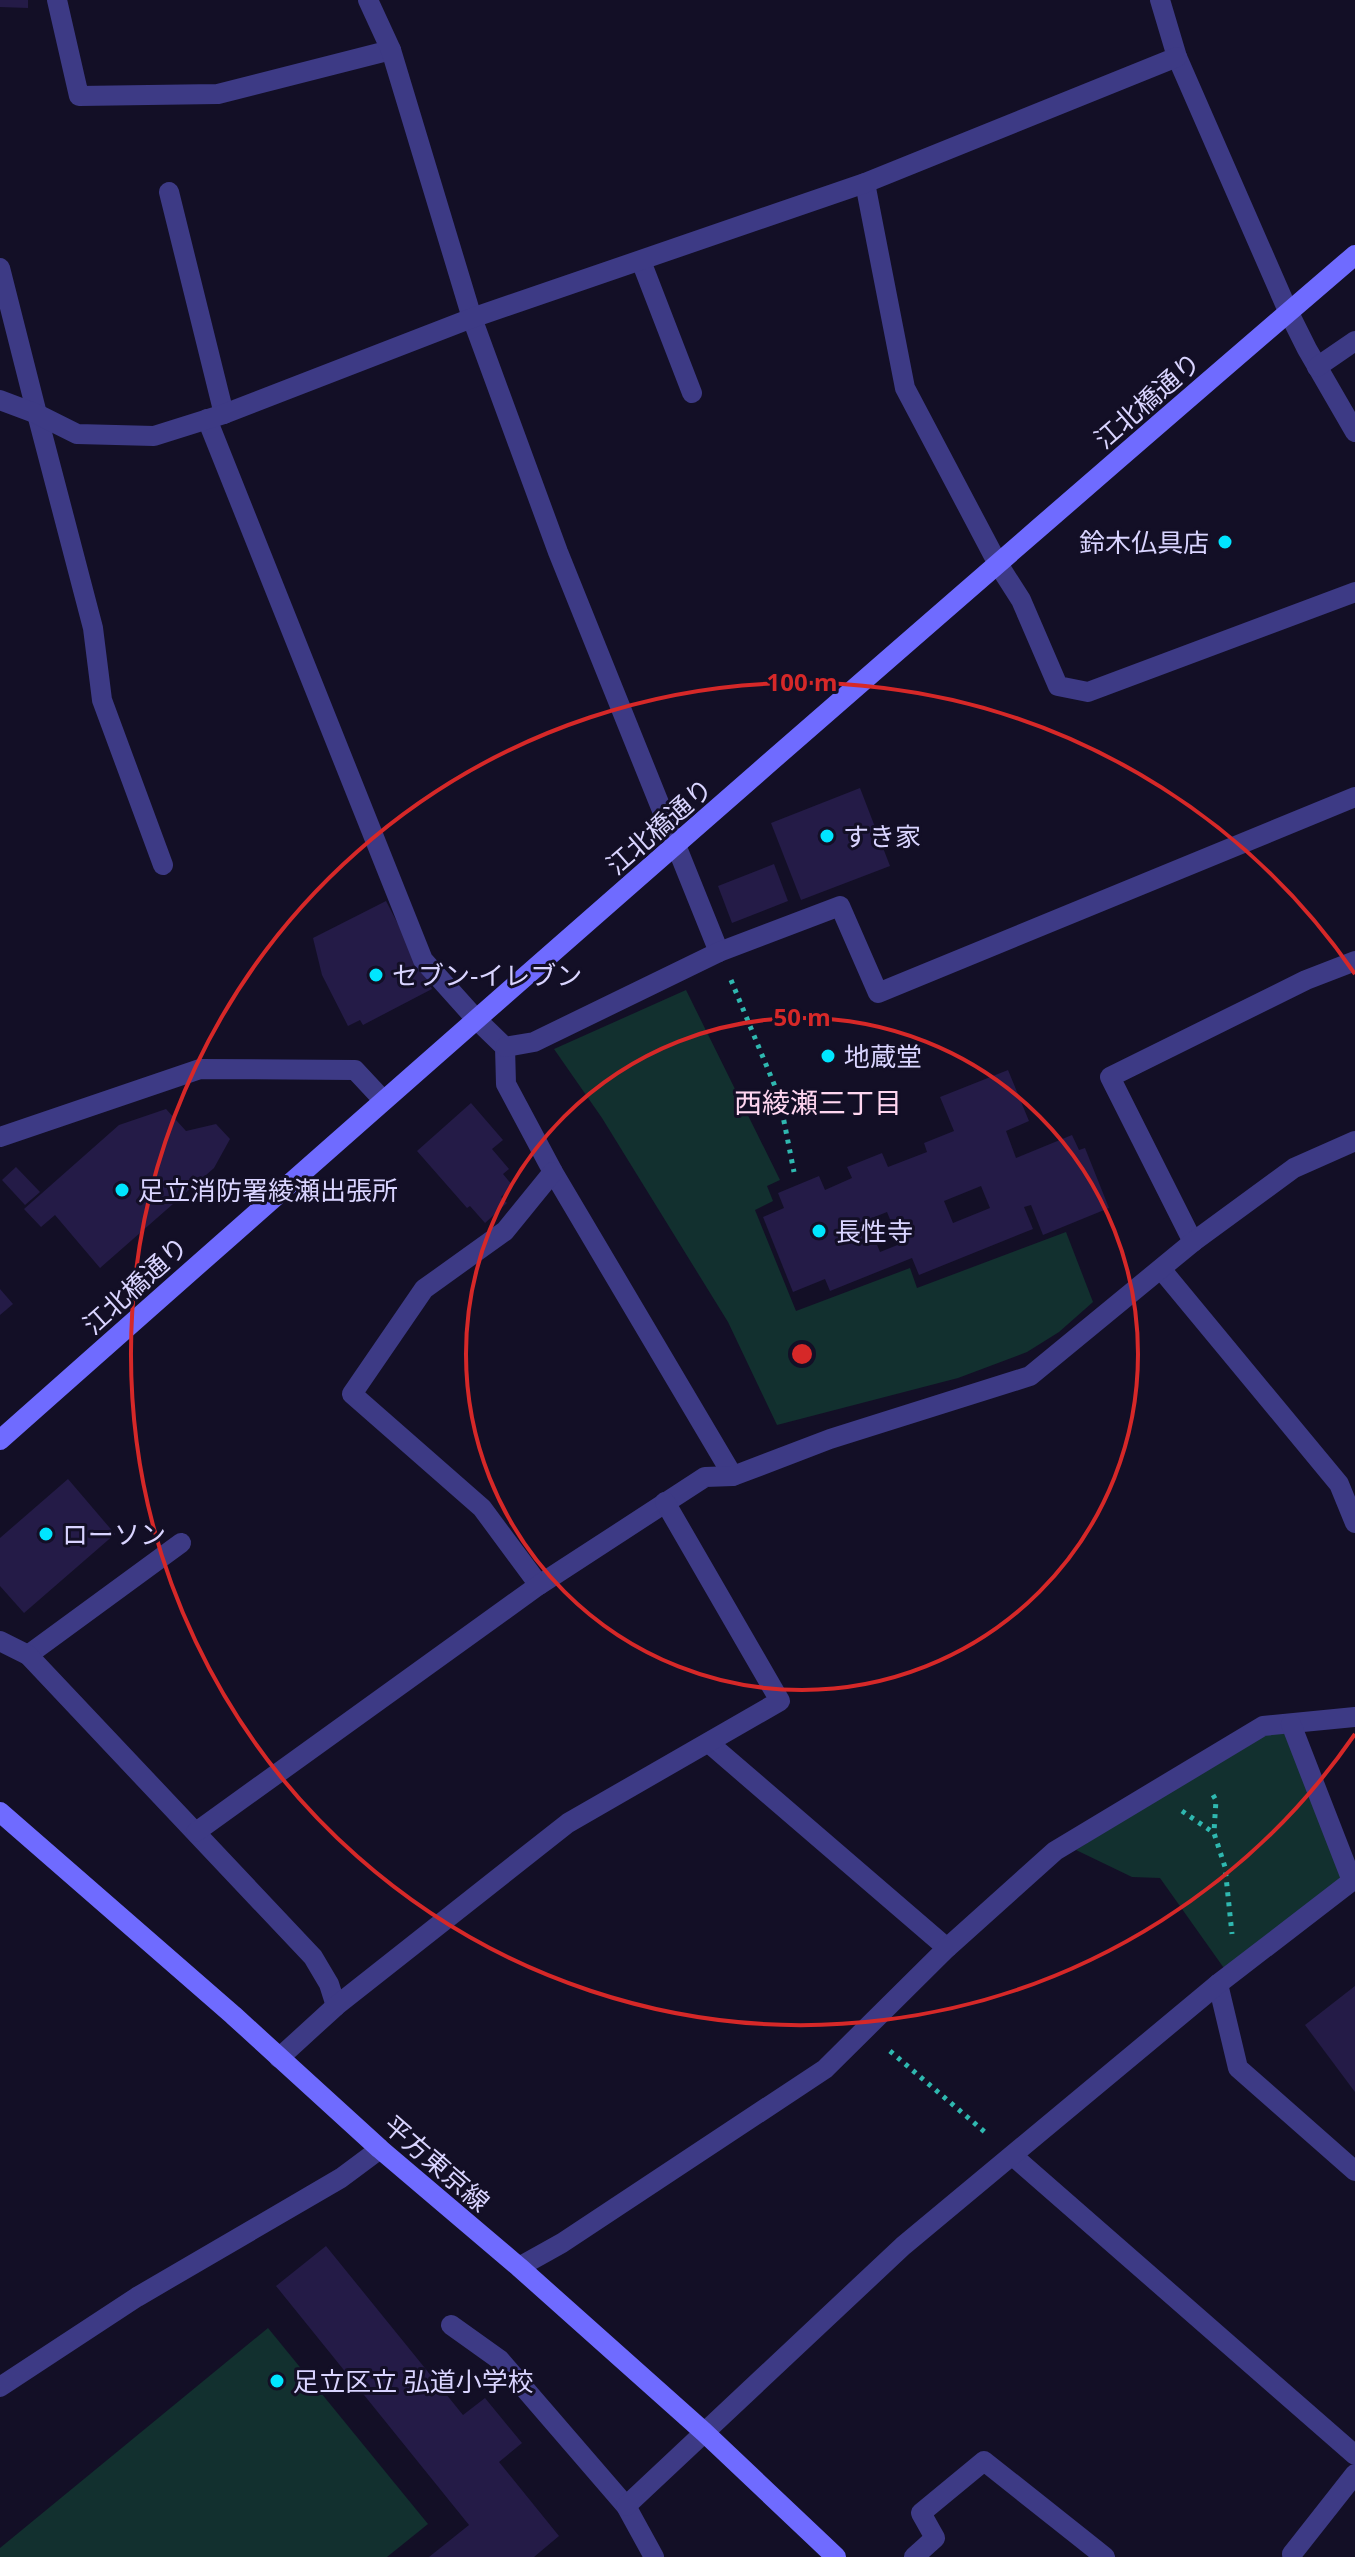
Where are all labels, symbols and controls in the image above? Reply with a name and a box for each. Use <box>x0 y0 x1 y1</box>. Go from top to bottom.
street label: 江北橋通り <box>1086 344 1208 456</box>
place label: 鈴木仏具店 <box>1079 524 1209 560</box>
marker: 鈴木仏具店 <box>1216 533 1234 551</box>
text: 100 m <box>767 665 837 698</box>
street label: 江北橋通り <box>598 770 720 882</box>
place label: すき家 <box>843 818 921 854</box>
marker: すき家 <box>818 827 836 845</box>
place label: セブン-イレブン <box>392 957 582 993</box>
marker: セブン-イレブン <box>367 966 385 984</box>
text: 50 m <box>773 1000 831 1033</box>
place label: 地蔵堂 <box>844 1038 922 1074</box>
marker: 地蔵堂 <box>819 1047 837 1065</box>
district label: 西綾瀬三丁目 <box>734 1083 902 1121</box>
place label: 足立消防署綾瀬出張所 <box>138 1172 398 1208</box>
marker: 足立消防署綾瀬出張所 <box>113 1181 131 1199</box>
place label: 長性寺 <box>835 1213 913 1249</box>
marker: 長性寺 <box>810 1222 828 1240</box>
street label: 江北橋通り <box>75 1228 195 1342</box>
centre of rings <box>788 1340 816 1368</box>
place label: ローソン <box>62 1516 166 1552</box>
marker: ローソン <box>37 1525 55 1543</box>
street label: 平方東京線 <box>376 2107 498 2219</box>
place label: 足立区立 弘道小学校 <box>293 2363 534 2399</box>
marker: 足立区立 弘道小学校 <box>268 2372 286 2390</box>

